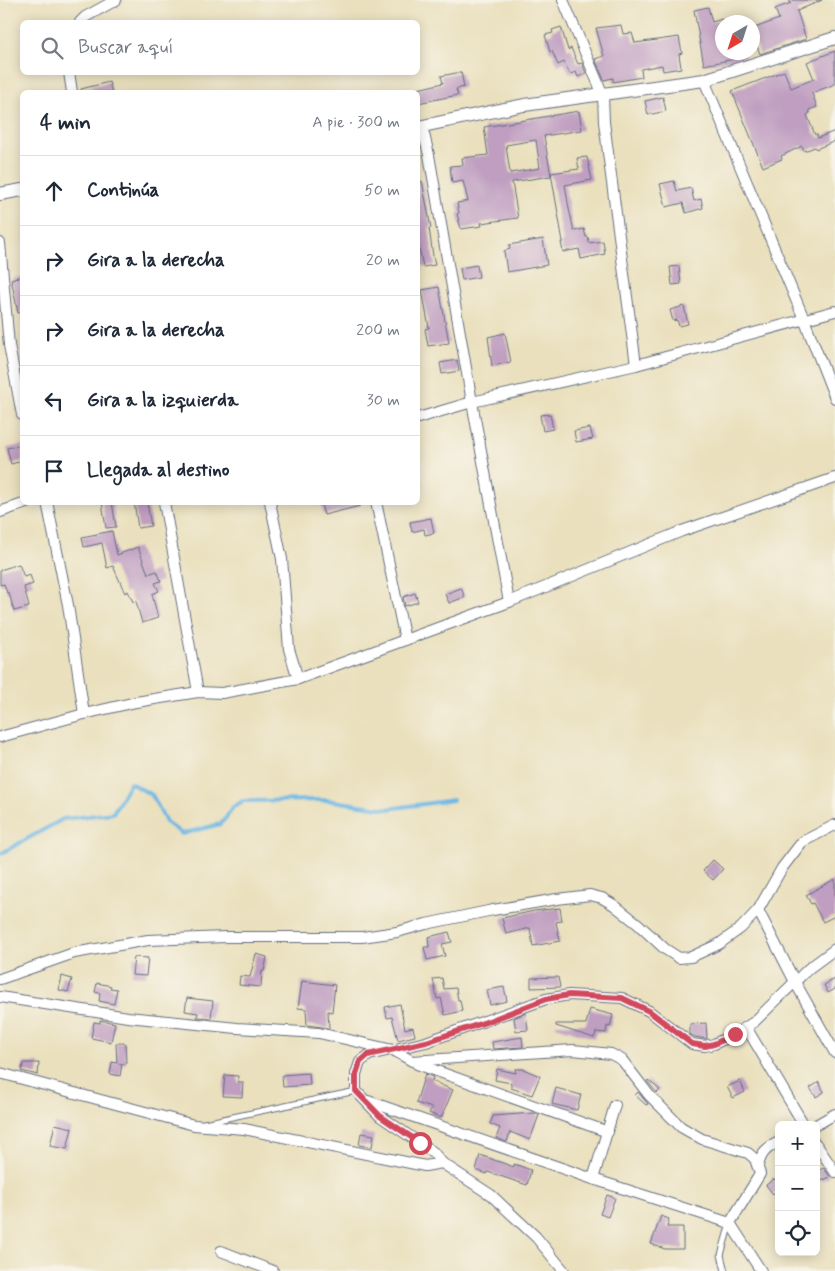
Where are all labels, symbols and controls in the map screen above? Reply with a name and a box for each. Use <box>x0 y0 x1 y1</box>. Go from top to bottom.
north arrow <box>715 15 760 60</box>
search box <box>20 20 420 75</box>
icon: search <box>38 34 66 62</box>
text: Buscar aquí <box>78 35 173 60</box>
text: 4 min <box>40 109 91 137</box>
text: A pie · 300 m <box>312 112 400 133</box>
icon: ahead <box>40 177 68 205</box>
text: Continúa <box>87 178 159 203</box>
text: 50 m <box>364 180 400 201</box>
icon: right <box>40 247 68 275</box>
text: Gira a la derecha <box>87 248 225 273</box>
text: 20 m <box>366 250 400 271</box>
icon: right <box>40 317 68 345</box>
text: Gira a la derecha <box>87 318 225 343</box>
text: 200 m <box>356 320 400 341</box>
icon: left <box>40 387 68 415</box>
text: Gira a la izquierda <box>87 388 238 413</box>
text: 30 m <box>367 390 400 411</box>
icon: arrive <box>40 457 68 485</box>
text: Llegada al destino <box>87 458 229 483</box>
route end <box>724 1023 747 1046</box>
map controls <box>775 1121 820 1256</box>
button: + <box>775 1121 820 1166</box>
route start <box>409 1132 432 1155</box>
button: − <box>775 1166 820 1211</box>
button: locate <box>775 1211 820 1256</box>

